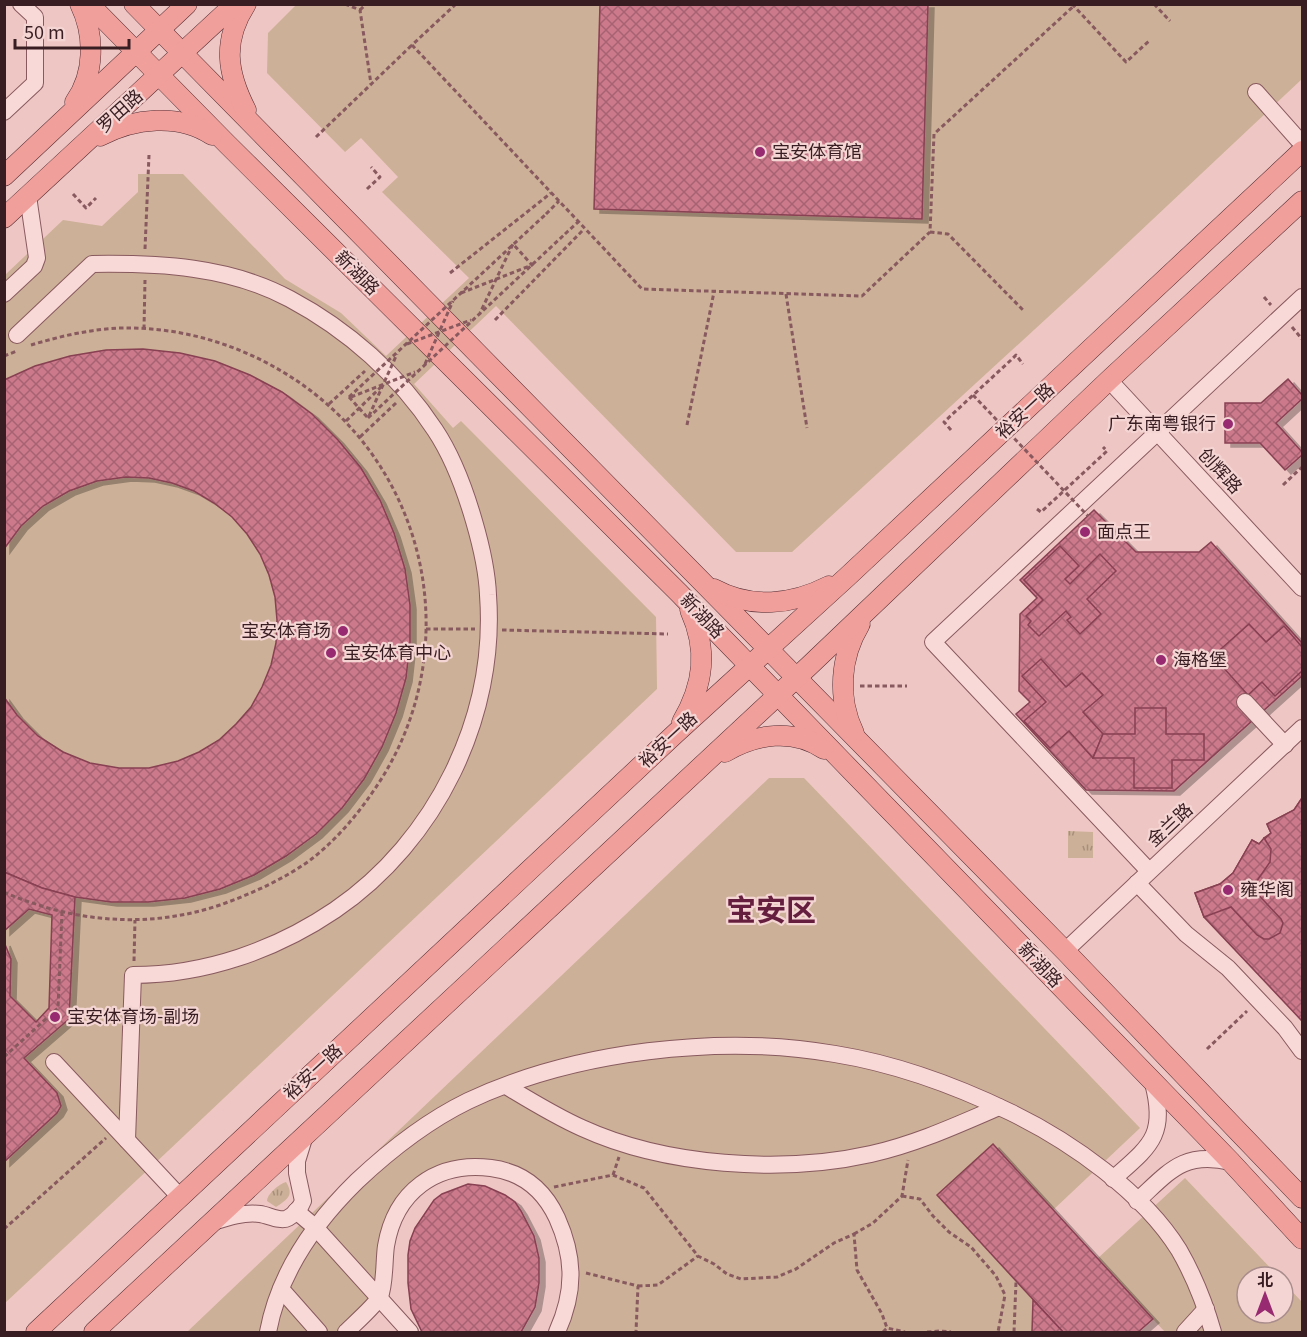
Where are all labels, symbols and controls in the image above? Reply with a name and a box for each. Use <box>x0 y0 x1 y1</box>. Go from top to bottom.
scale bar <box>15 12 129 50</box>
text: 50 m <box>24 18 65 44</box>
street label: 罗田路 <box>90 82 147 137</box>
place label: 宝安体育馆 <box>772 137 862 163</box>
marker: 宝安体育馆 <box>753 145 767 159</box>
street label: 新湖路 <box>330 243 387 300</box>
street label: 裕安一路 <box>988 375 1059 444</box>
place label: 广东南粤银行 <box>1108 409 1216 435</box>
marker: 广东南粤银行 <box>1221 417 1235 431</box>
street label: 创辉路 <box>1194 441 1249 498</box>
place label: 面点王 <box>1097 517 1151 543</box>
marker: 面点王 <box>1078 525 1092 539</box>
street label: 新湖路 <box>675 586 732 643</box>
place label: 宝安体育场 <box>241 616 331 642</box>
marker: 宝安体育场 <box>336 624 350 638</box>
place label: 宝安体育中心 <box>343 638 451 664</box>
place label: 海格堡 <box>1173 645 1227 671</box>
marker: 宝安体育中心 <box>324 646 338 660</box>
marker: 海格堡 <box>1154 653 1168 667</box>
street label: 裕安一路 <box>631 704 702 773</box>
street label: 金兰路 <box>1140 796 1197 851</box>
place label: 雍华阁 <box>1240 875 1294 901</box>
marker: 雍华阁 <box>1221 883 1235 897</box>
district label: 宝安区 <box>726 886 816 930</box>
street label: 新湖路 <box>1013 935 1070 992</box>
place label: 宝安体育场-副场 <box>67 1002 199 1028</box>
marker: 宝安体育场-副场 <box>48 1010 62 1024</box>
street label: 裕安一路 <box>276 1036 347 1105</box>
north arrow <box>1235 1265 1295 1325</box>
text: 北 <box>1257 1267 1273 1291</box>

